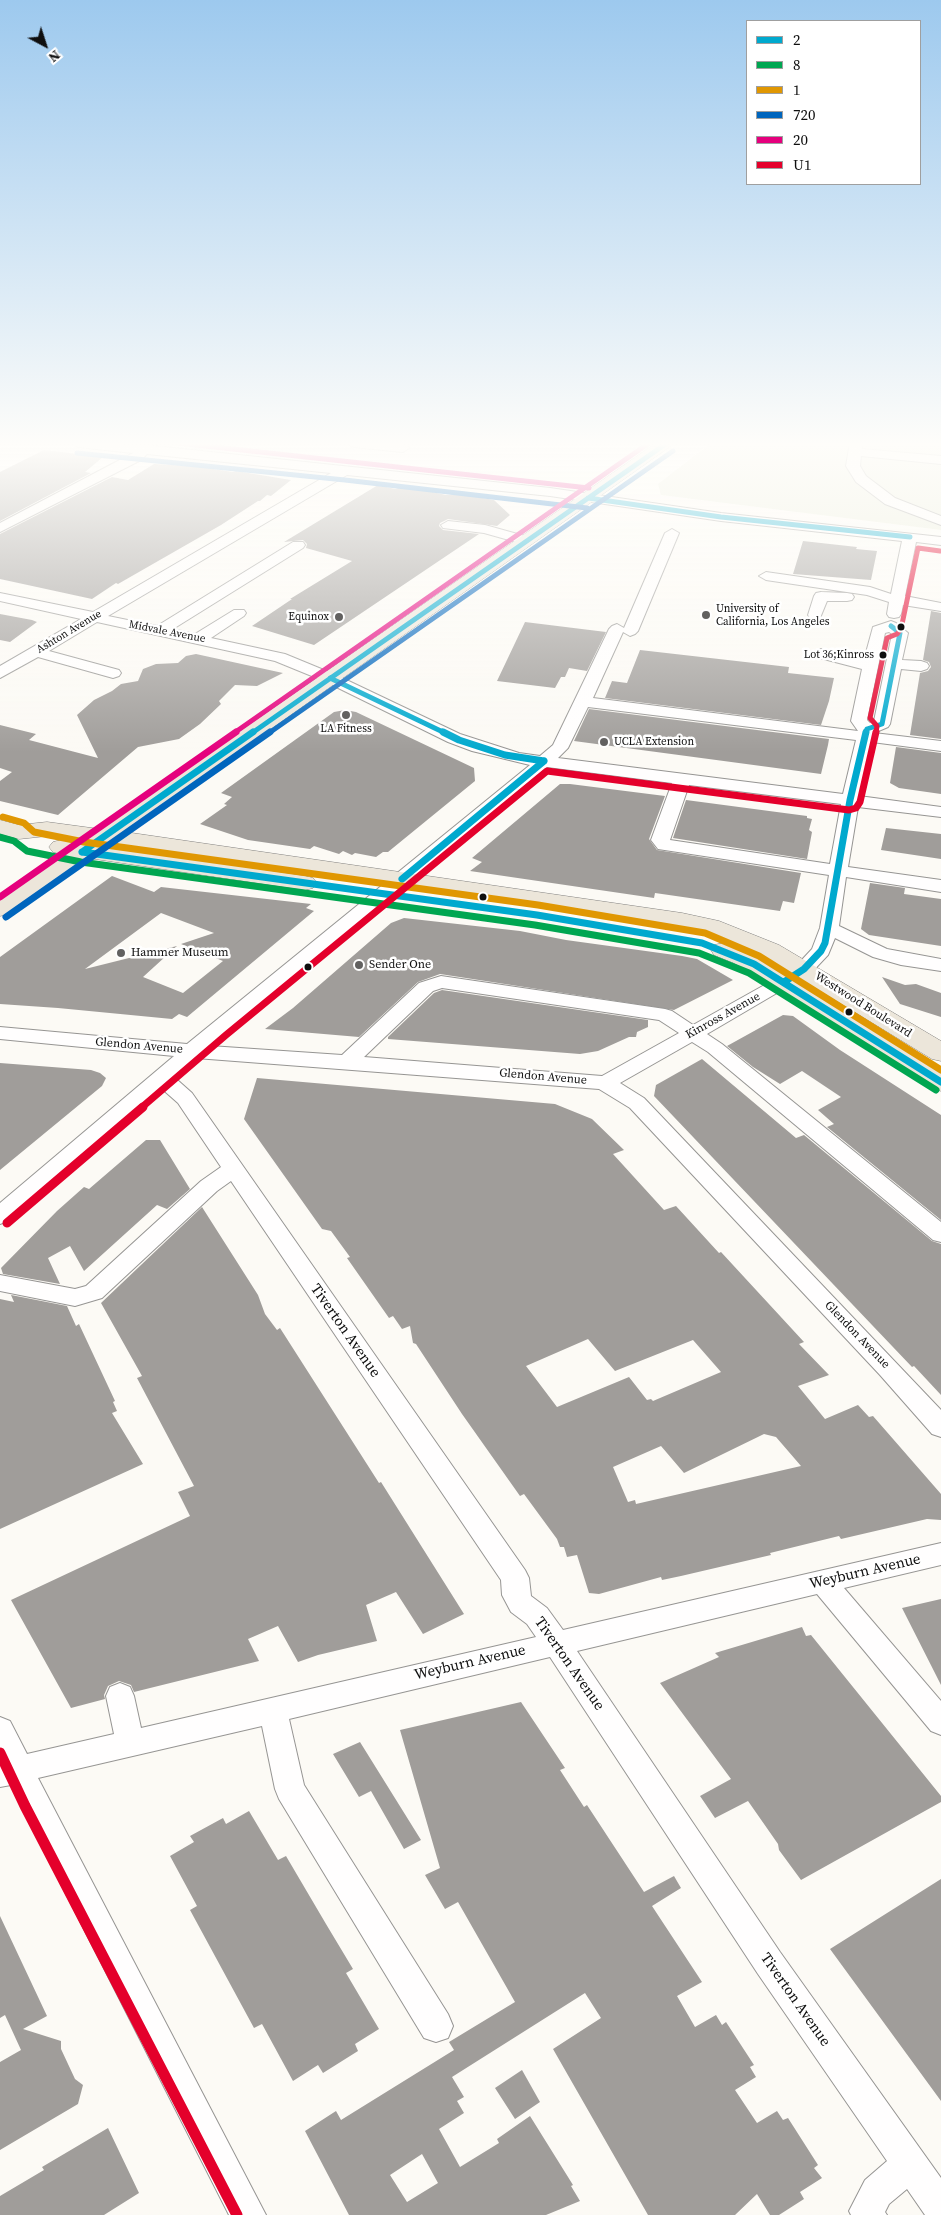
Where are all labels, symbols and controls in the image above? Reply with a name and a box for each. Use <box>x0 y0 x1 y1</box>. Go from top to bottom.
north arrow <box>20 20 70 70</box>
legend <box>746 20 921 185</box>
text: 2 <box>793 29 801 50</box>
text: N <box>44 46 65 67</box>
text: 8 <box>793 54 801 75</box>
text: 1 <box>793 79 801 100</box>
text: 720 <box>793 104 816 125</box>
text: 20 <box>793 129 808 150</box>
text: U1 <box>793 154 811 175</box>
place label: University of California, Los Angeles <box>716 602 830 628</box>
street label: Ashton Avenue <box>34 607 104 657</box>
marker: University of California, Los Angeles <box>700 609 712 621</box>
place label: Equinox <box>288 610 329 624</box>
marker: Equinox <box>333 611 345 623</box>
street label: Midvale Avenue <box>128 618 206 646</box>
unlabelled marker <box>896 622 906 632</box>
place label: Lot 36;Kinross <box>804 648 874 662</box>
marker: Lot 36;Kinross <box>878 650 888 660</box>
marker: LA Fitness <box>340 709 352 721</box>
place label: LA Fitness <box>320 722 372 736</box>
place label: UCLA Extension <box>614 735 694 749</box>
marker: UCLA Extension <box>598 736 610 748</box>
unlabelled marker <box>478 892 488 902</box>
place label: Hammer Museum <box>131 946 229 960</box>
marker: Hammer Museum <box>115 947 127 959</box>
place label: Sender One <box>369 958 431 972</box>
marker: Sender One <box>353 959 365 971</box>
unlabelled marker <box>303 962 313 972</box>
street label: Westwood Boulevard <box>812 969 914 1041</box>
street label: Kinross Avenue <box>683 990 763 1042</box>
unlabelled marker <box>844 1007 854 1017</box>
street label: Glendon Avenue <box>95 1035 183 1057</box>
street label: Glendon Avenue <box>499 1066 587 1088</box>
street label: Tiverton Avenue <box>306 1281 384 1381</box>
street label: Glendon Avenue <box>821 1298 893 1372</box>
street label: Weyburn Avenue <box>808 1550 922 1594</box>
street label: Tiverton Avenue <box>530 1614 608 1714</box>
street label: Weyburn Avenue <box>413 1641 527 1685</box>
street label: Tiverton Avenue <box>756 1950 834 2050</box>

